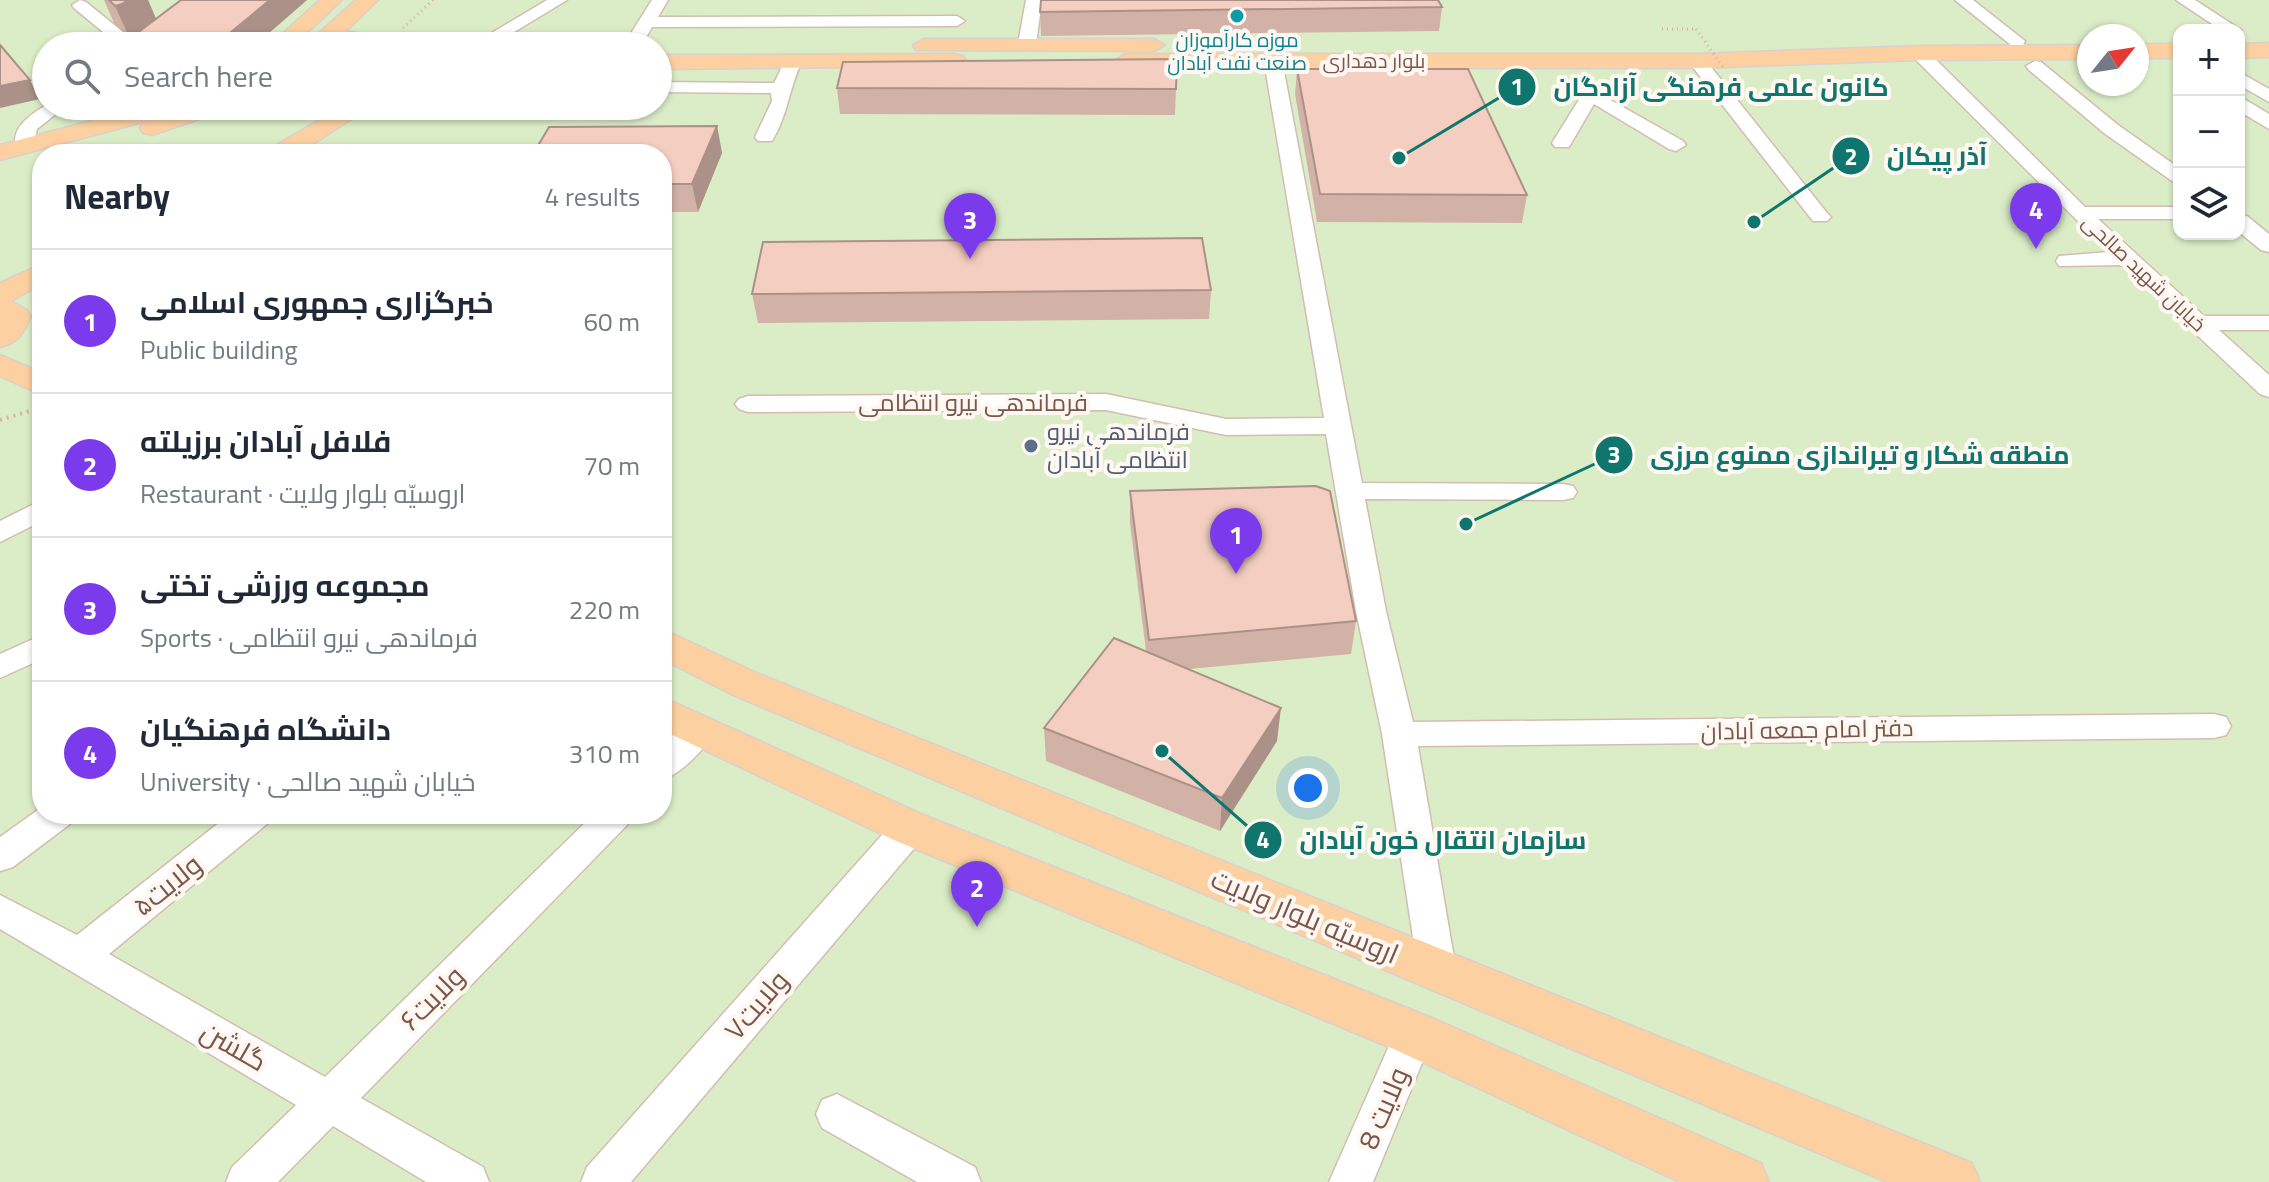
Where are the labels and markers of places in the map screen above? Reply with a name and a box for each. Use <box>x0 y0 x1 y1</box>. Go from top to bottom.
marker: موزه کارآموزان صنعت نفت آبادان <box>1228 7 1246 25</box>
place label: موزه کارآموزان صنعت نفت آبادان <box>1167 24 1307 78</box>
callout: کانون علمی فرهنگی آزادگان <box>1497 62 1904 112</box>
callout: آذر پیکان <box>1831 131 2004 181</box>
pin: 4 <box>2010 183 2062 249</box>
pin: 3 <box>944 193 996 259</box>
place label: فرماندهی نیرو انتظامی آبادان <box>1047 413 1190 477</box>
callout: منطقه شکار و تیراندازی ممنوع مرزی <box>1594 430 2085 480</box>
marker: فرماندهی نیرو انتظامی آبادان <box>1022 437 1040 455</box>
pin: 1 <box>1210 508 1262 574</box>
callout: سازمان انتقال خون آبادان <box>1243 815 1602 865</box>
pin: 2 <box>951 861 1003 927</box>

